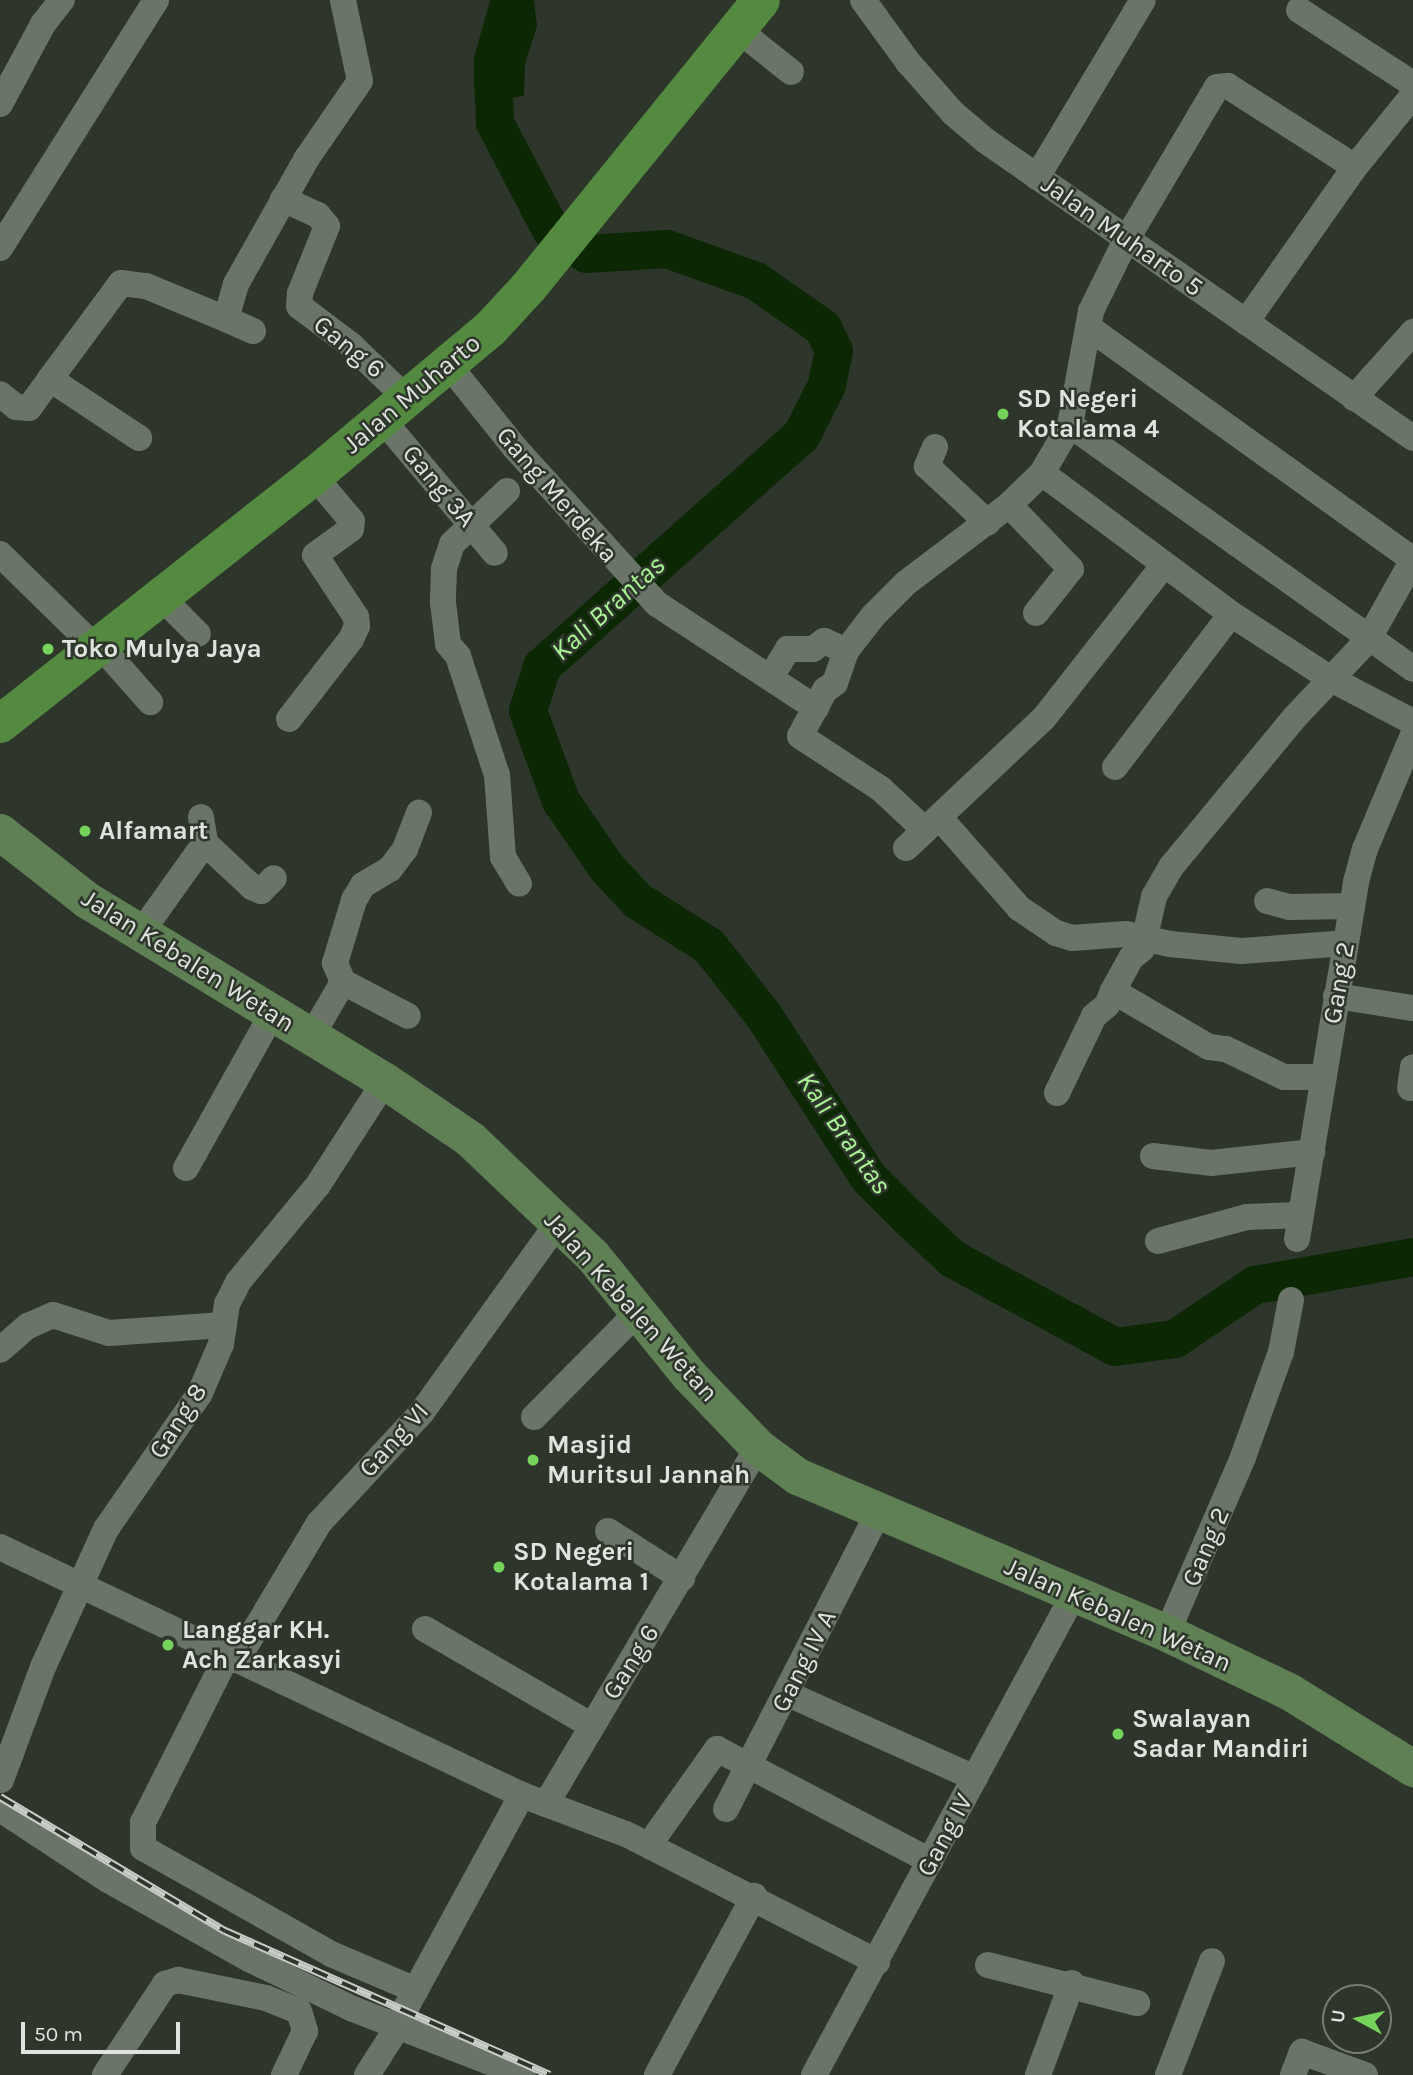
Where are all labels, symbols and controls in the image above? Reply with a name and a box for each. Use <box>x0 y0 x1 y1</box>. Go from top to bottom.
street label: Jalan Muharto 5 <box>1035 169 1209 303</box>
street label: Gang 6 <box>307 309 391 385</box>
street label: Jalan Muharto <box>337 328 487 460</box>
place label: SD Negeri Kotalama 4 <box>1017 383 1159 444</box>
marker: SD Negeri Kotalama 4 <box>995 406 1011 422</box>
street label: Gang Merdeka <box>489 421 625 569</box>
street label: Gang 3A <box>396 438 482 534</box>
water label: Kali Brantas <box>544 548 672 668</box>
place label: Toko Mulya Jaya <box>62 633 262 665</box>
marker: Toko Mulya Jaya <box>40 641 56 657</box>
place label: Alfamart <box>99 815 208 847</box>
marker: Alfamart <box>77 823 93 839</box>
street label: Jalan Kebalen Wetan <box>76 883 300 1039</box>
street label: Gang 2 <box>1316 940 1362 1026</box>
water label: Kali Brantas <box>790 1065 898 1201</box>
street label: Jalan Kebalen Wetan <box>537 1205 725 1409</box>
street label: Gang 8 <box>142 1377 214 1465</box>
street label: Gang VI <box>352 1396 436 1484</box>
place label: Masjid Muritsul Jannah <box>547 1429 750 1490</box>
marker: Masjid Muritsul Jannah <box>525 1452 541 1468</box>
street label: Gang 2 <box>1175 1503 1237 1591</box>
place label: SD Negeri Kotalama 1 <box>513 1536 649 1598</box>
street label: Jalan Kebalen Wetan <box>1000 1551 1236 1679</box>
marker: SD Negeri Kotalama 1 <box>491 1559 507 1575</box>
street label: Gang IV A <box>765 1605 843 1717</box>
place label: Langgar KH. Ach Zarkasyi <box>182 1614 342 1676</box>
street label: Gang 6 <box>596 1619 666 1705</box>
marker: Langgar KH. Ach Zarkasyi <box>160 1637 176 1653</box>
place label: Swalayan Sadar Mandiri <box>1132 1703 1309 1764</box>
marker: Swalayan Sadar Mandiri <box>1110 1726 1126 1742</box>
street label: Gang IV <box>910 1788 980 1882</box>
north arrow <box>1322 1984 1392 2054</box>
scale bar <box>24 2008 184 2052</box>
text: U <box>1326 2008 1350 2024</box>
text: 50 m <box>34 2022 83 2046</box>

